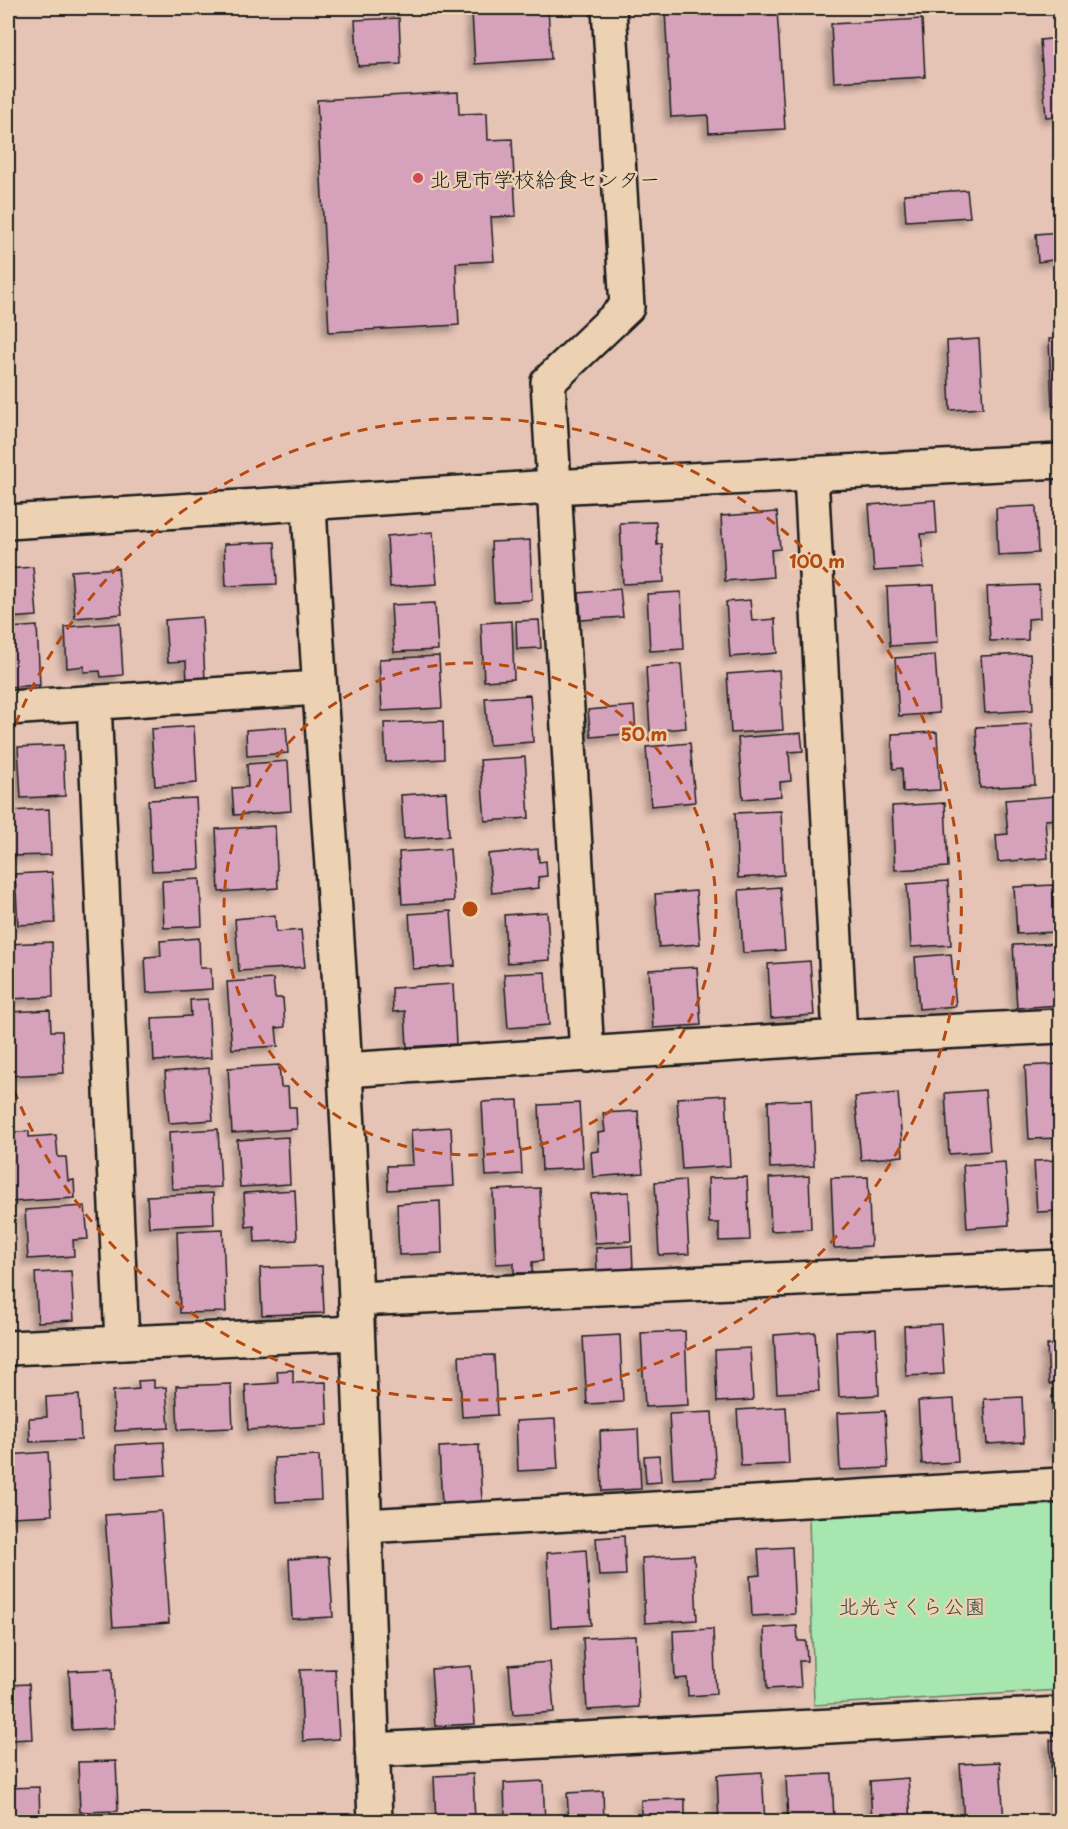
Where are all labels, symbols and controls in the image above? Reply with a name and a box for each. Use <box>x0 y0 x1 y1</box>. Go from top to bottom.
place label: 北見市学校給食センター <box>430 162 660 194</box>
marker: 北見市学校給食センター <box>411 171 425 185</box>
text: 100 m <box>789 547 845 574</box>
text: 50 m <box>621 720 667 747</box>
centre of rings <box>460 899 480 919</box>
park label: 北光さくら公園 <box>839 1589 986 1621</box>

